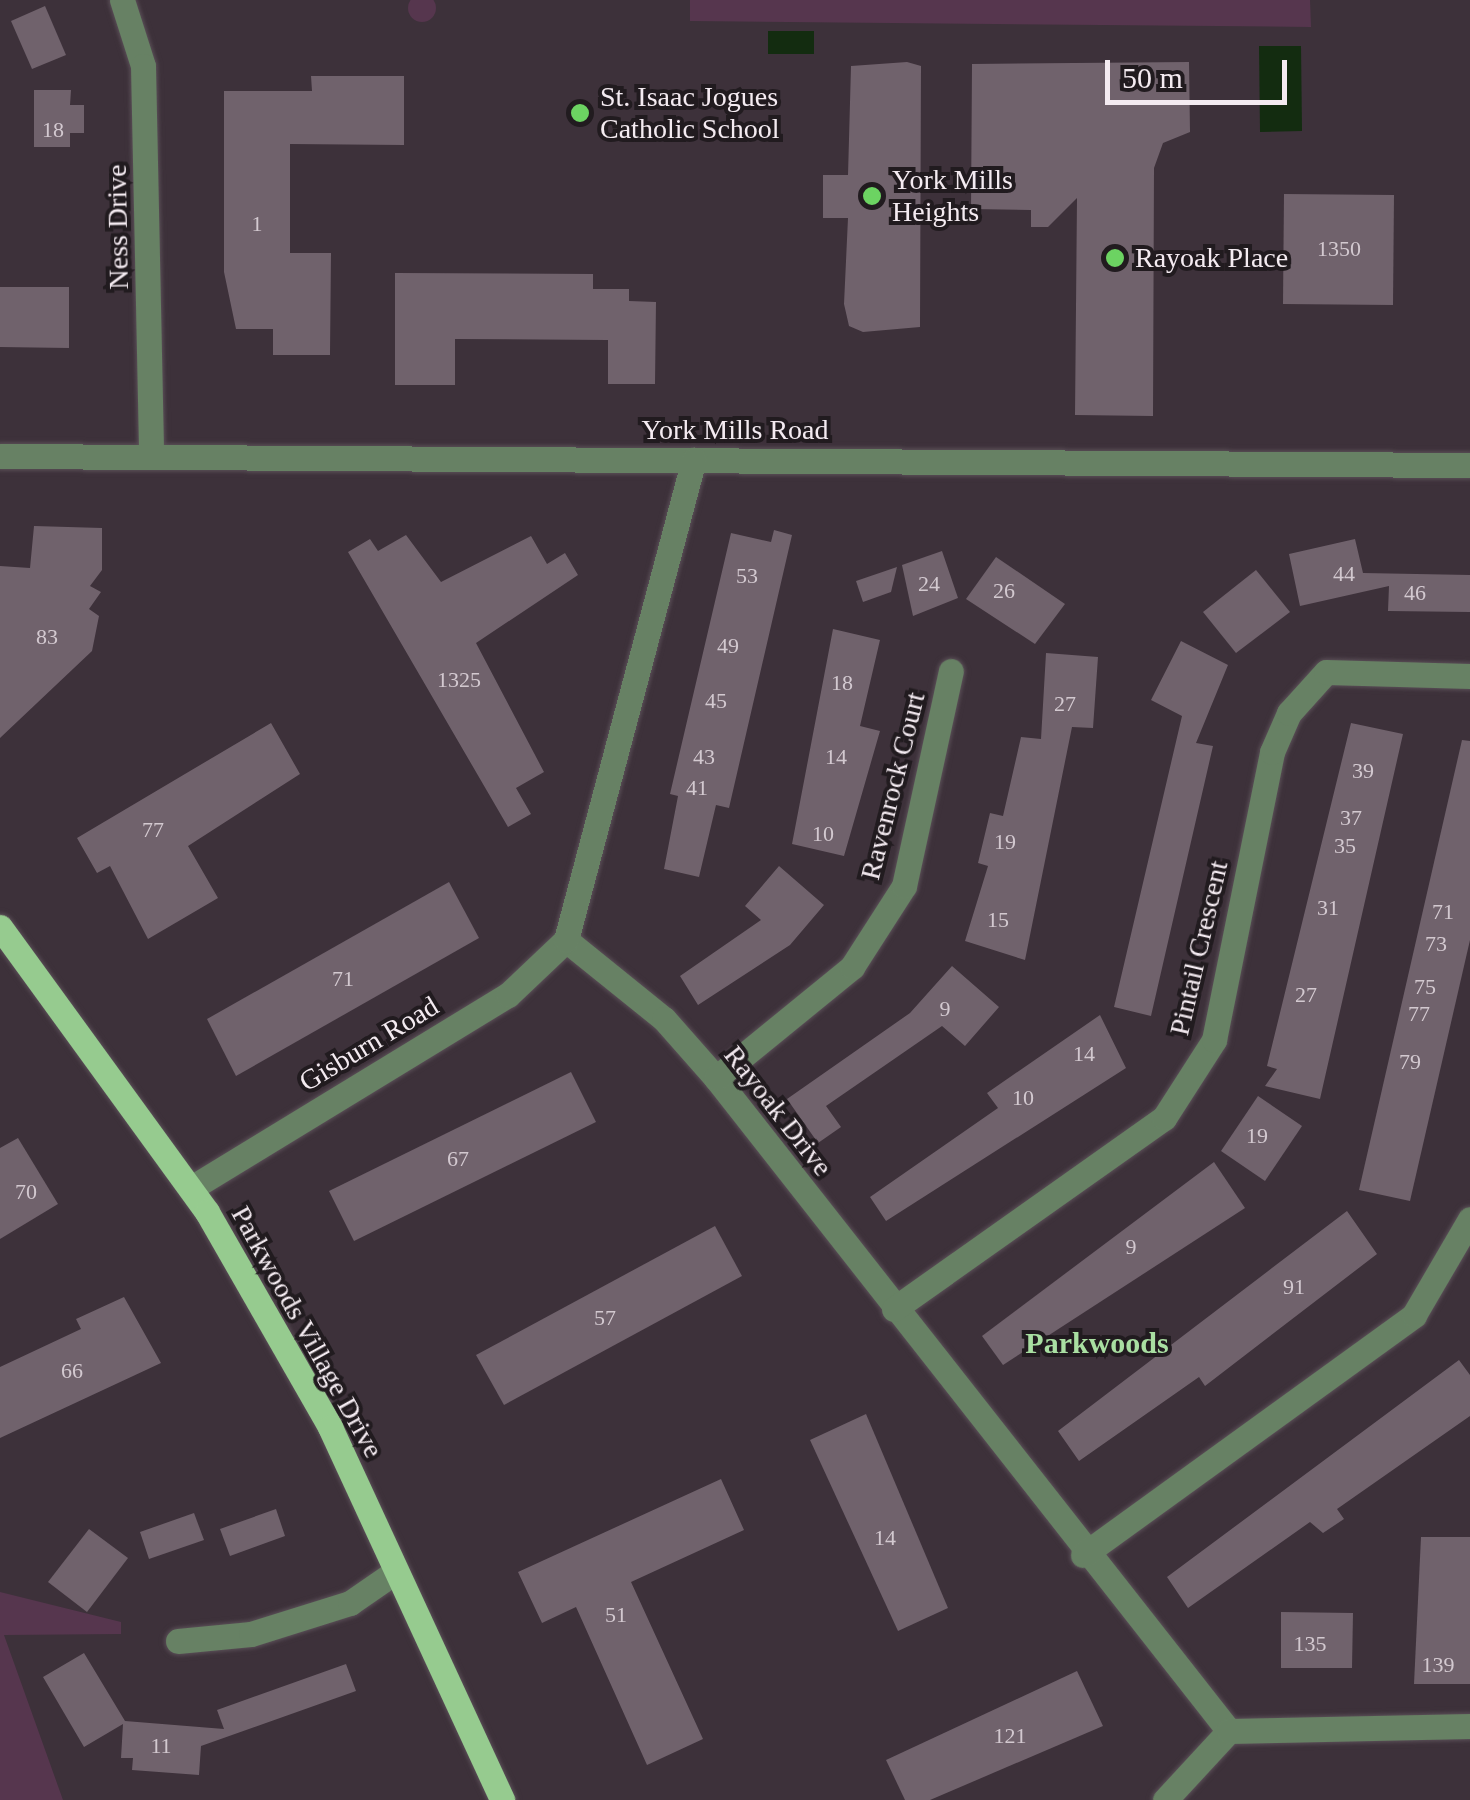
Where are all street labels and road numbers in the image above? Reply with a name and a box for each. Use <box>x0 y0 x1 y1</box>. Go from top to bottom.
street label: Ness Drive <box>100 164 136 290</box>
street label: York Mills Road <box>642 413 828 447</box>
street label: Ravenrock Court <box>853 689 933 883</box>
street label: Pintail Crescent <box>1163 857 1235 1039</box>
street label: Gisburn Road <box>293 989 445 1099</box>
street label: Rayoak Drive <box>717 1039 839 1183</box>
street label: Parkwoods Village Drive <box>224 1200 390 1464</box>

